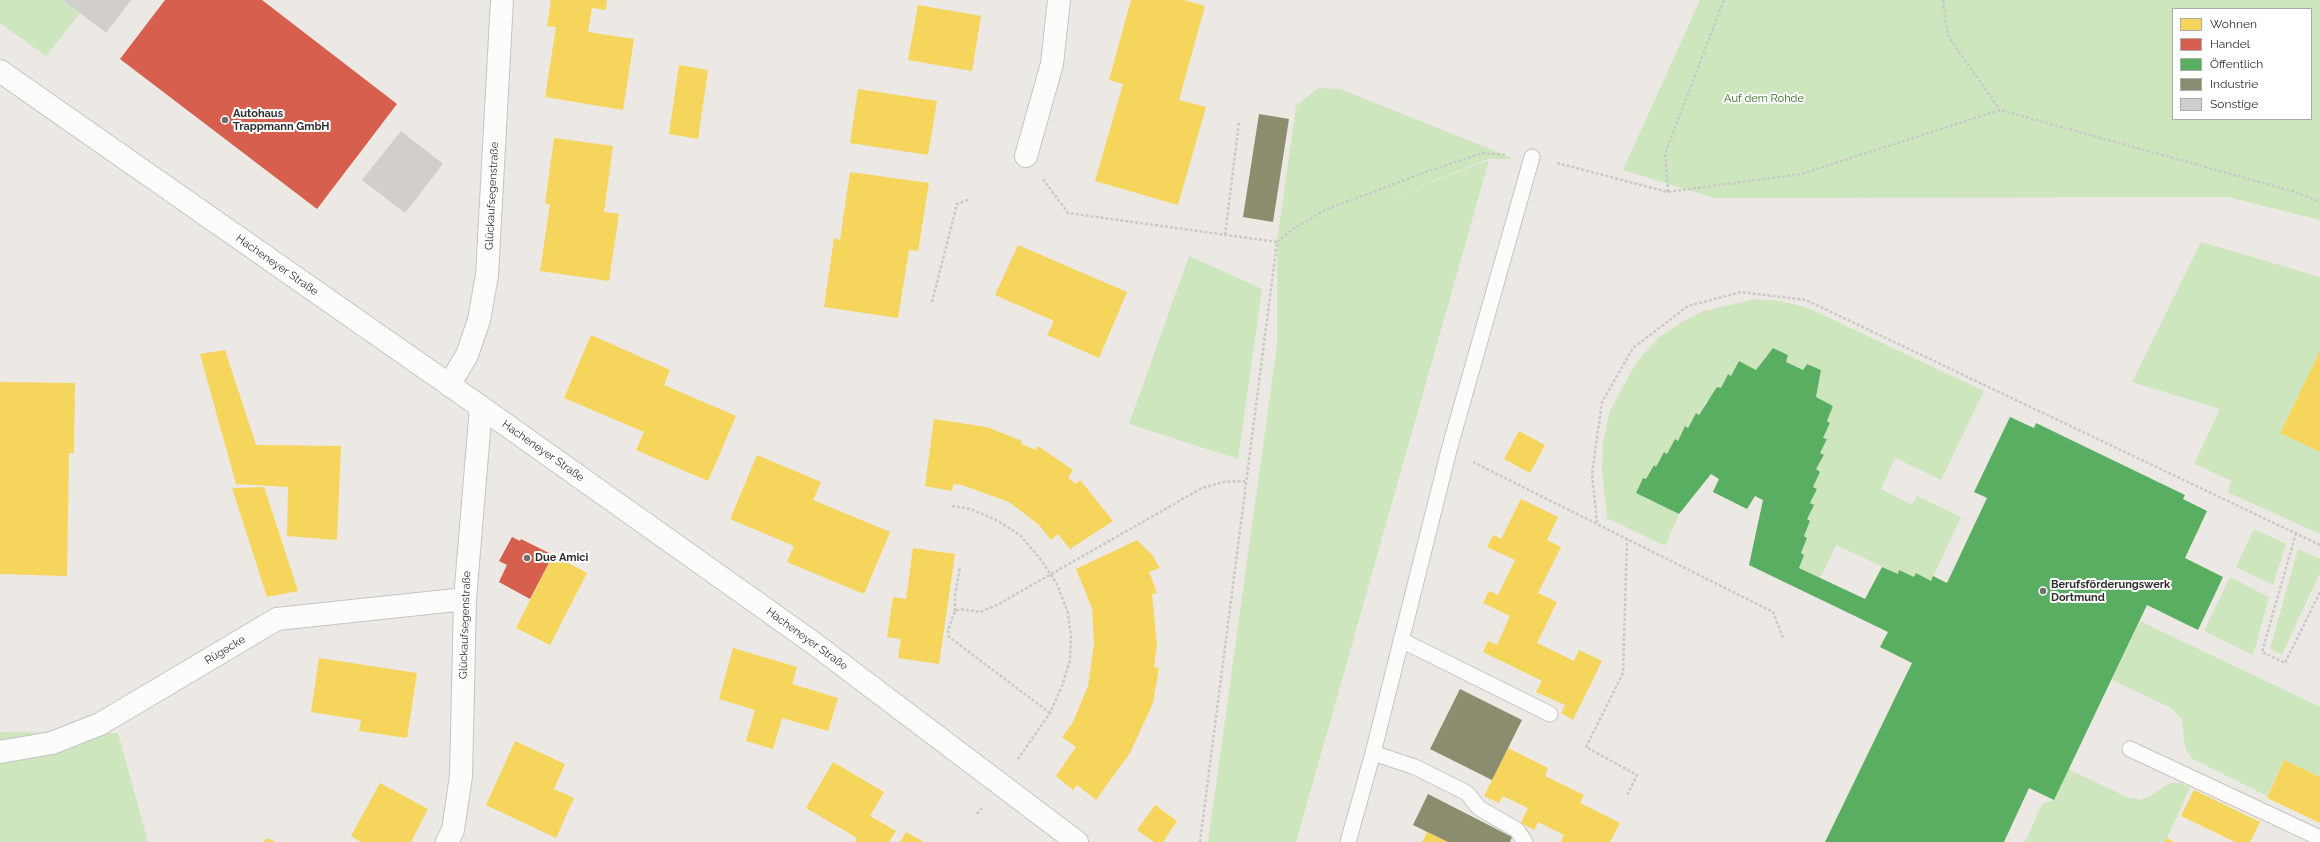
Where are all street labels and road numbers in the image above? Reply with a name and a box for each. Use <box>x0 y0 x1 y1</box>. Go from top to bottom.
street label: Glückaufsegenstraße <box>483 142 501 250</box>
street label: Hacheneyer Straße <box>233 232 321 298</box>
street label: Hacheneyer Straße <box>499 418 587 484</box>
street label: Glückaufsegenstraße <box>457 571 473 679</box>
street label: Hacheneyer Straße <box>764 605 850 673</box>
street label: Rügecke <box>202 633 248 667</box>

